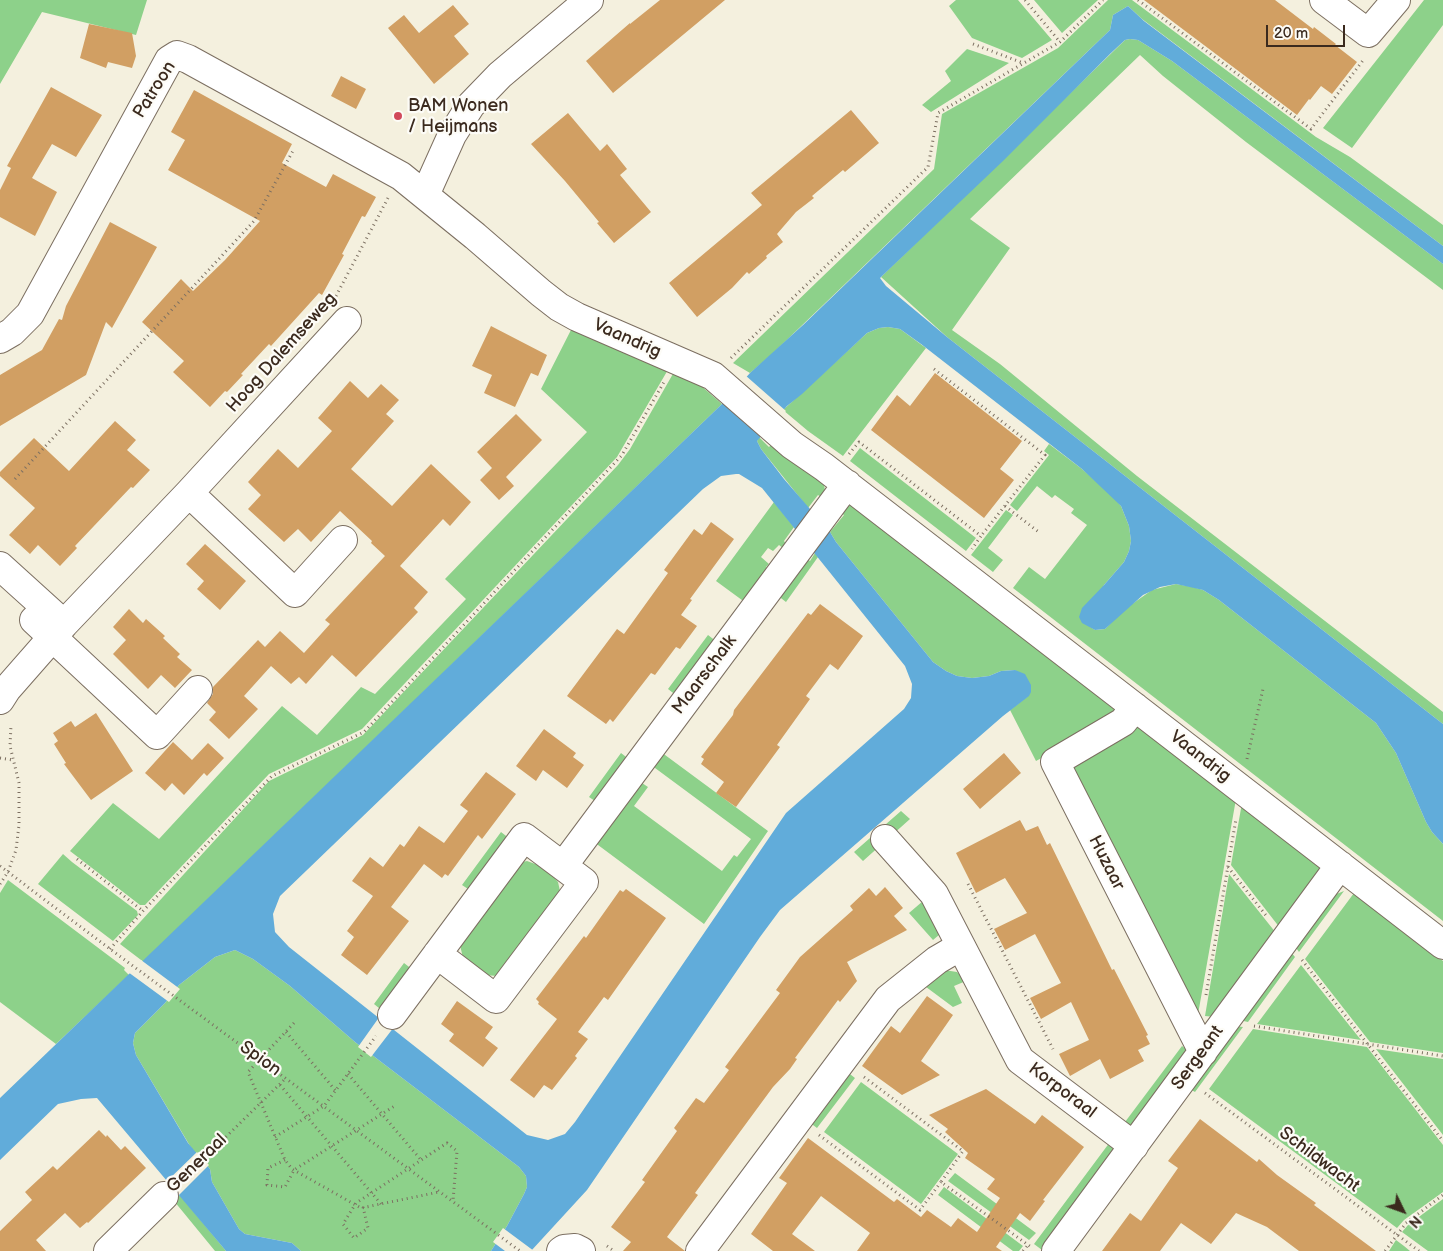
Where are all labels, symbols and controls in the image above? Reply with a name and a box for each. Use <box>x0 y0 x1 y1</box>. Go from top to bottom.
scale bar <box>1268 15 1347 47</box>
text: 20 m <box>1274 24 1308 43</box>
street label: Patroon <box>129 58 181 122</box>
place label: BAM Wonen / Heijmans <box>408 95 508 138</box>
marker: BAM Wonen / Heijmans <box>392 110 404 122</box>
street label: Hoog Dalemseweg <box>222 289 342 417</box>
street label: Vaandrig <box>590 315 664 363</box>
street label: Maarschalk <box>668 631 742 719</box>
street label: Vaandrig <box>1165 726 1235 788</box>
street label: Huzaar <box>1083 832 1129 894</box>
street label: Sergeant <box>1167 1021 1229 1095</box>
street label: Spion <box>235 1037 285 1081</box>
street label: Korporaal <box>1024 1059 1100 1123</box>
street label: Schildwacht <box>1274 1123 1364 1197</box>
street label: Generaal <box>162 1130 232 1198</box>
north arrow <box>1378 1186 1428 1236</box>
text: N <box>1405 1212 1424 1231</box>

